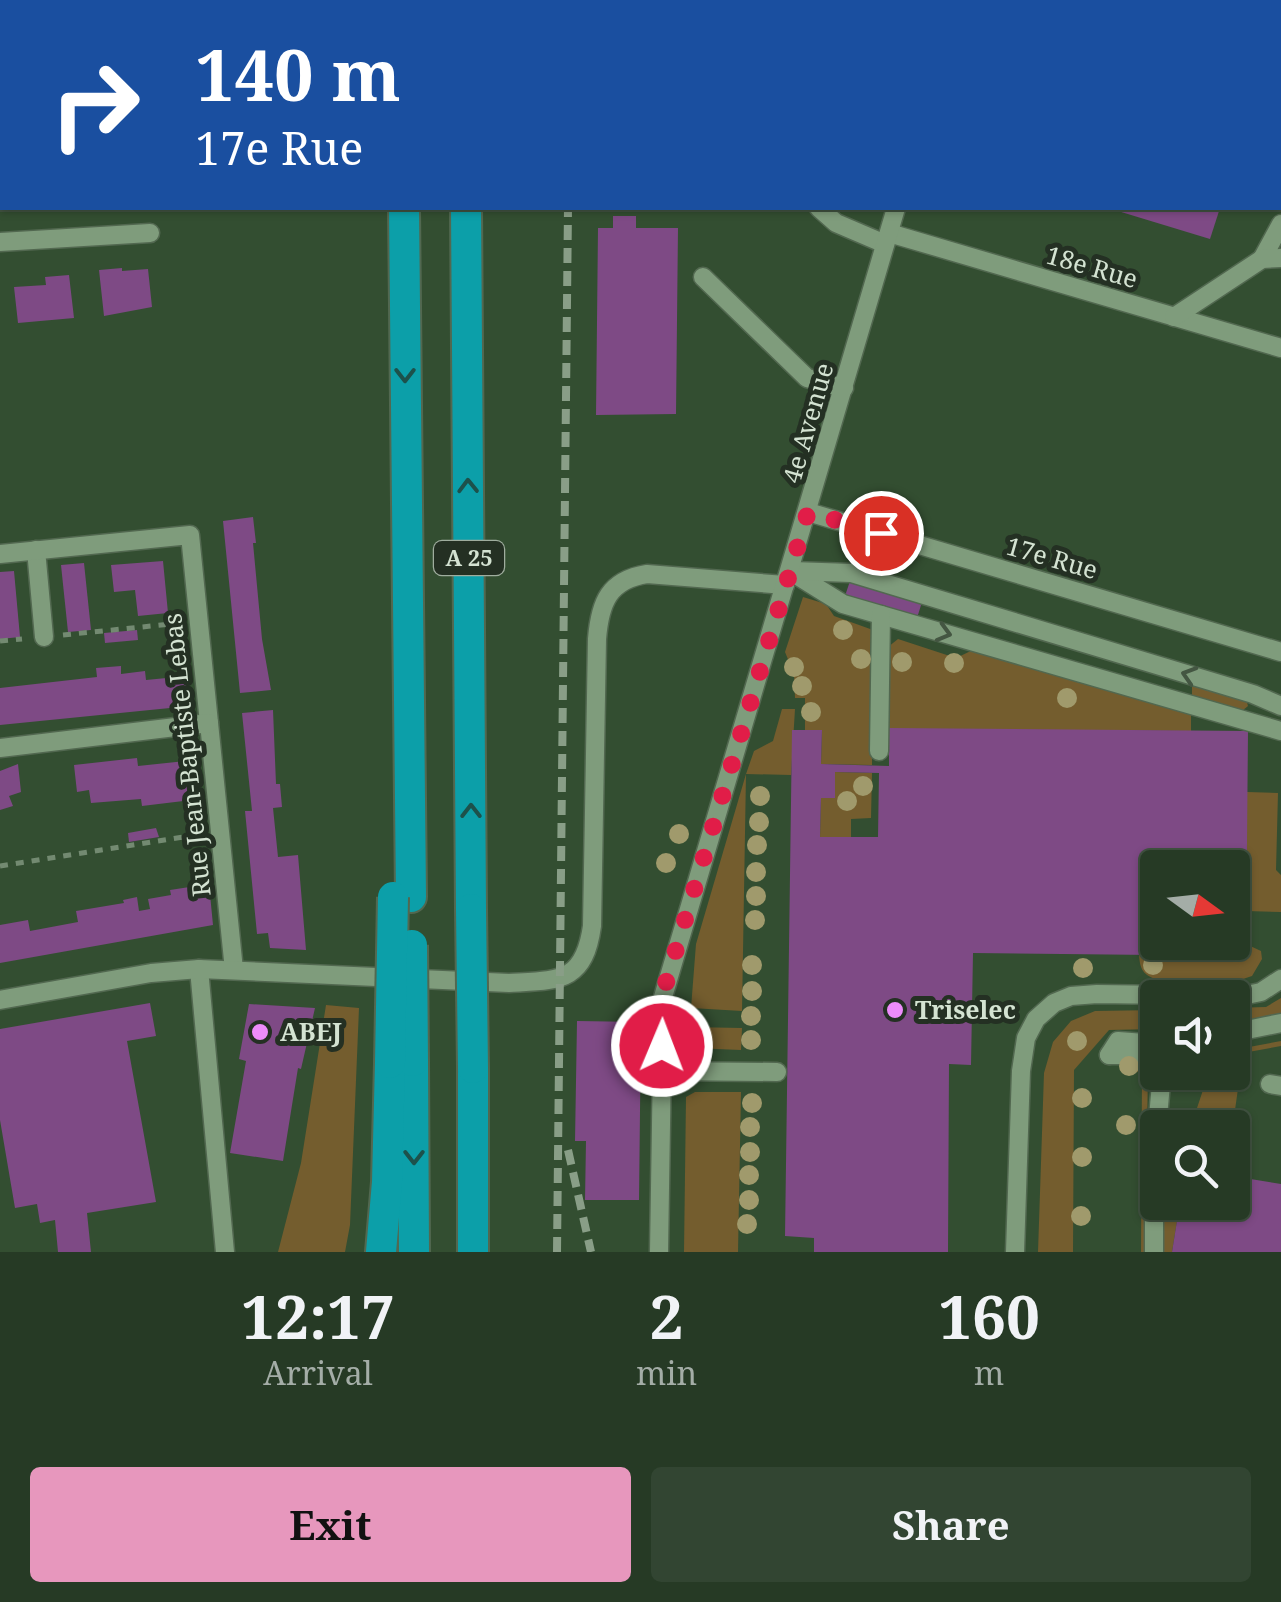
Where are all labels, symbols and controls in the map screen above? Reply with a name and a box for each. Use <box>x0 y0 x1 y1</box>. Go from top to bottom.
text: 140 m <box>195 26 401 122</box>
icon: right <box>30 40 160 170</box>
text: 17e Rue <box>195 117 363 178</box>
street label: 18e Rue <box>1043 237 1142 295</box>
street label: 4e Avenue <box>774 359 840 487</box>
one-way arrow <box>394 368 416 383</box>
one-way arrow <box>458 478 479 494</box>
pin <box>839 491 924 576</box>
icon: arrive <box>854 506 909 561</box>
street label: 17e Rue <box>1003 528 1102 586</box>
road number: A 25 <box>434 541 504 575</box>
street label: Rue Jean-Baptiste Lebas <box>154 612 218 898</box>
one-way arrow <box>935 621 952 642</box>
one-way arrow <box>1181 666 1198 687</box>
one-way arrow <box>460 803 482 818</box>
north arrow <box>1140 850 1250 960</box>
map controls <box>1140 850 1250 1220</box>
button: sound <box>1140 980 1250 1090</box>
place label: Triselec <box>915 992 1016 1026</box>
position arrow <box>610 994 714 1098</box>
marker: Triselec <box>884 999 906 1021</box>
place label: ABEJ <box>280 1014 342 1048</box>
marker: ABEJ <box>249 1021 271 1043</box>
button: search <box>1140 1110 1250 1220</box>
one-way arrow <box>403 1150 425 1165</box>
text: 12:17 <box>241 1275 395 1357</box>
text: 2 <box>650 1275 684 1357</box>
text: 160 <box>938 1275 1040 1357</box>
text: Arrival <box>263 1351 373 1394</box>
text: min <box>636 1351 697 1394</box>
text: m <box>974 1351 1004 1394</box>
button: Exit <box>30 1467 631 1582</box>
button: Share <box>651 1467 1251 1582</box>

